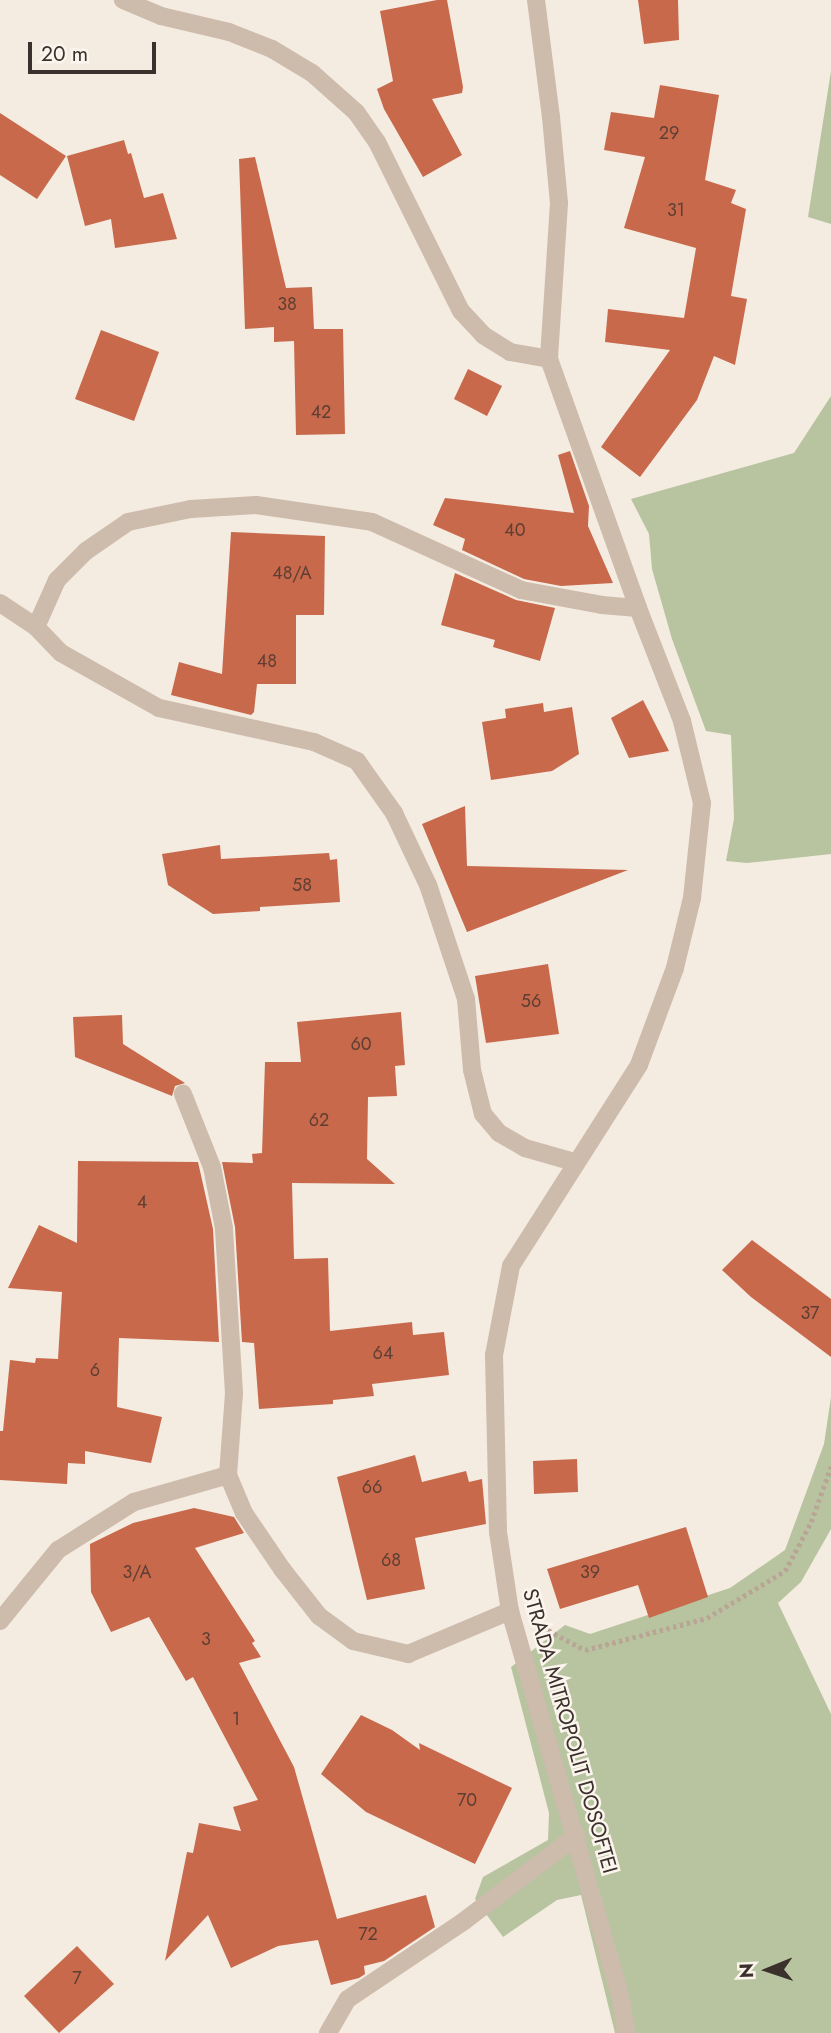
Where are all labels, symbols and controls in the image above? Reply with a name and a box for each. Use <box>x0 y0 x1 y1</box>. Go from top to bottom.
scale bar <box>32 28 159 72</box>
text: 20 m <box>41 39 88 69</box>
house number: 29 <box>659 122 679 144</box>
house number: 31 <box>667 199 685 221</box>
house number: 38 <box>277 293 297 315</box>
house number: 42 <box>311 401 331 423</box>
house number: 40 <box>504 519 526 541</box>
house number: 48/A <box>272 562 312 584</box>
house number: 48 <box>257 650 277 672</box>
house number: 58 <box>292 874 312 896</box>
house number: 56 <box>521 990 541 1012</box>
house number: 60 <box>350 1033 372 1055</box>
house number: 62 <box>309 1109 329 1131</box>
house number: 4 <box>137 1191 147 1213</box>
house number: 37 <box>800 1302 820 1324</box>
house number: 64 <box>373 1342 393 1364</box>
house number: 6 <box>90 1359 100 1381</box>
house number: 66 <box>362 1476 382 1498</box>
house number: 68 <box>381 1549 401 1571</box>
house number: 3/A <box>123 1561 151 1583</box>
house number: 39 <box>580 1561 600 1583</box>
street label: STRADA MITROPOLIT DOSOFTEI <box>517 1586 623 1876</box>
house number: 3 <box>201 1628 211 1650</box>
house number: 1 <box>232 1708 240 1730</box>
house number: 70 <box>457 1789 477 1811</box>
house number: 72 <box>358 1923 378 1945</box>
north arrow <box>733 1935 803 2005</box>
text: N <box>733 1963 760 1979</box>
house number: 7 <box>72 1967 82 1989</box>

